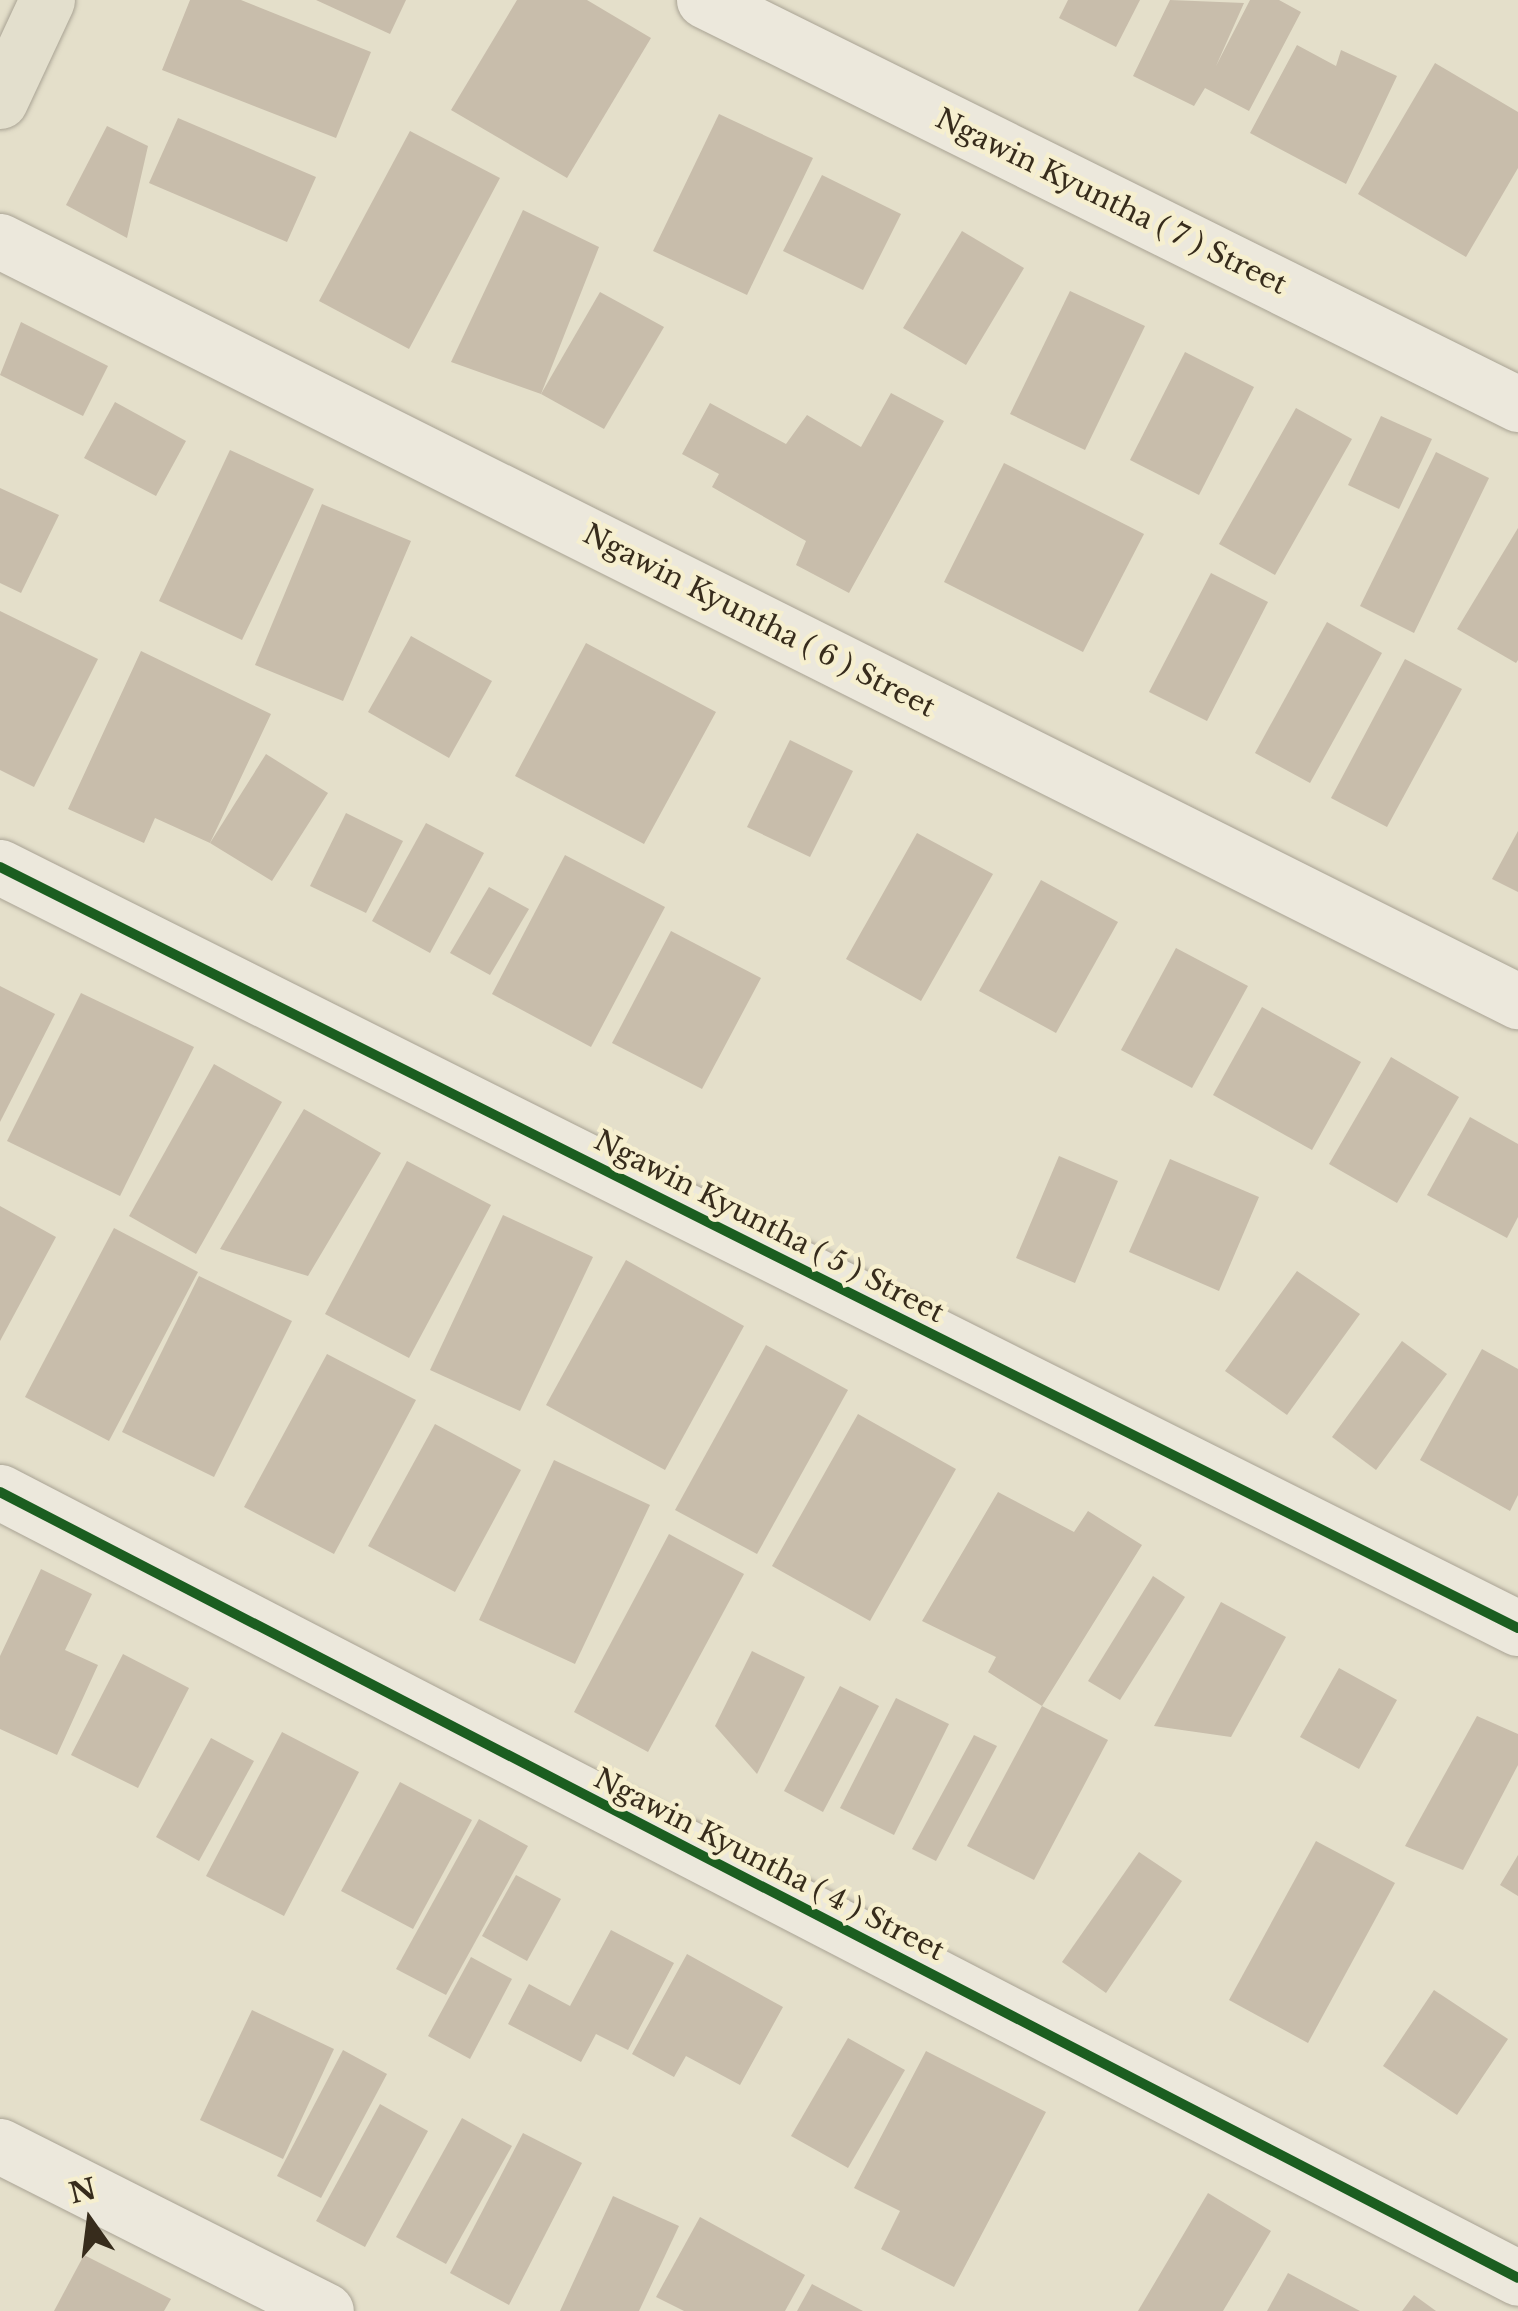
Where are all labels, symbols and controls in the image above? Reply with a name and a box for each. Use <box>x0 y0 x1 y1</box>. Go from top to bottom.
street label: Ngawin Kyuntha ( 7 ) Street <box>930 102 1292 302</box>
street label: Ngawin Kyuntha ( 6 ) Street <box>577 517 941 725</box>
street label: Ngawin Kyuntha ( 5 ) Street <box>588 1124 950 1330</box>
street label: Ngawin Kyuntha ( 4 ) Street <box>588 1762 950 1968</box>
north arrow <box>40 2171 140 2271</box>
text: N <box>66 2171 100 2212</box>

